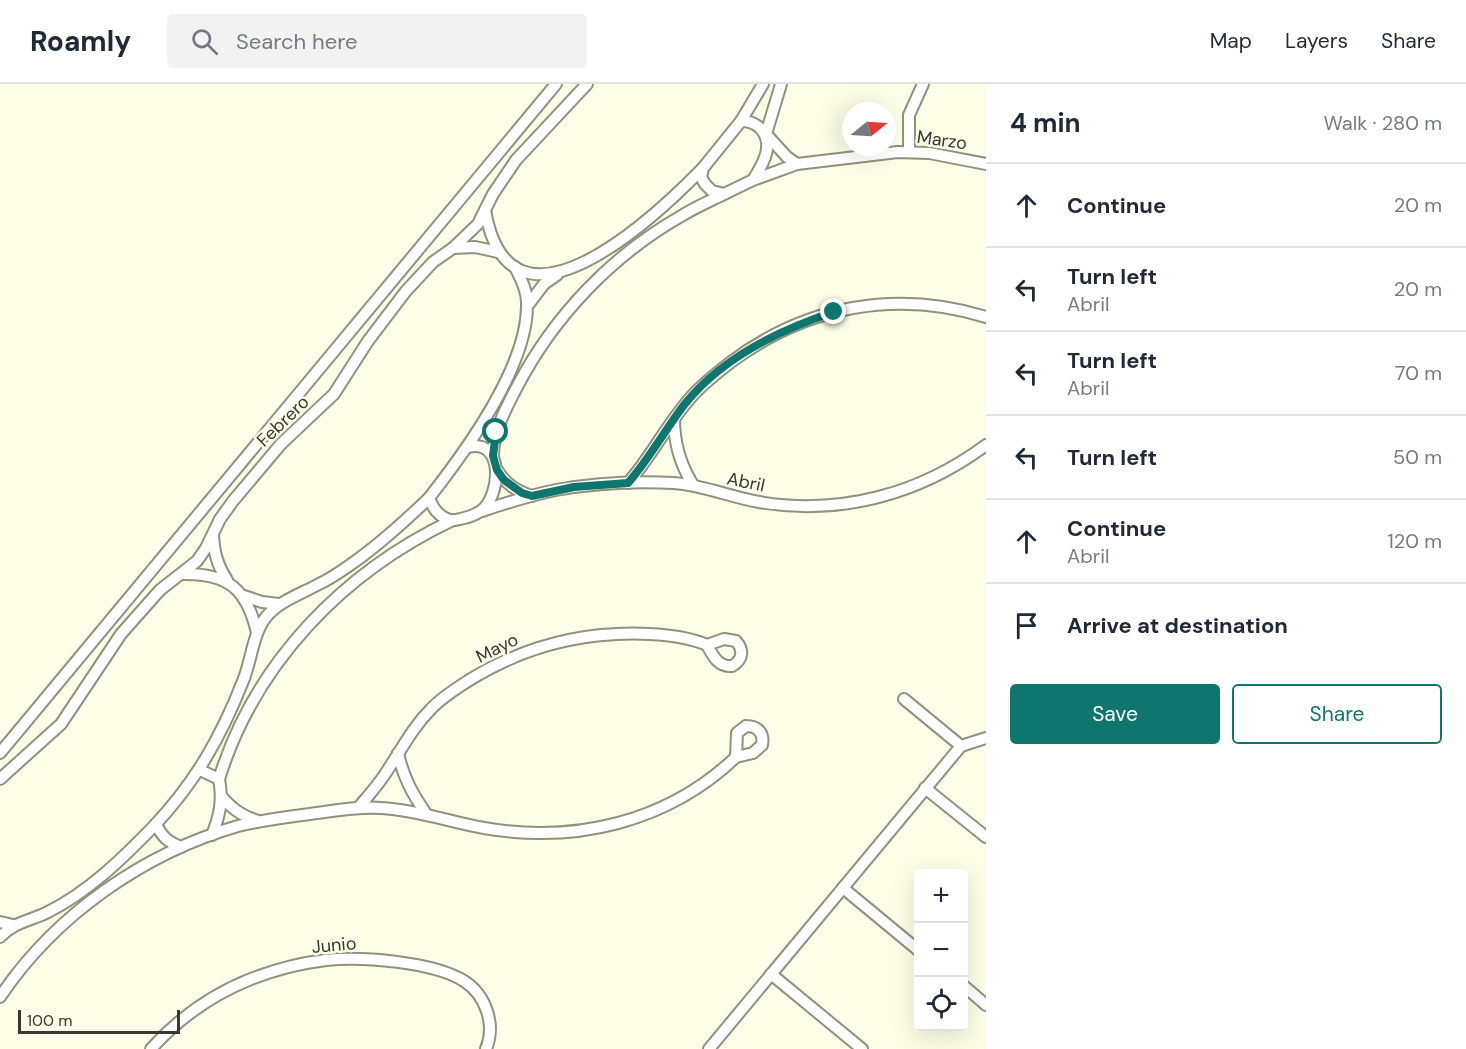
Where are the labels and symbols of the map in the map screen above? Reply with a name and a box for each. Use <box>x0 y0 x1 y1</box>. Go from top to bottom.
north arrow <box>842 102 896 156</box>
street label: Marzo <box>915 125 969 155</box>
route end <box>820 298 846 324</box>
street label: Febrero <box>252 390 314 452</box>
route start <box>482 418 508 444</box>
street label: Abril <box>725 466 767 498</box>
street label: Mayo <box>472 627 522 669</box>
street label: Junio <box>311 931 357 959</box>
scale bar <box>18 1007 180 1034</box>

